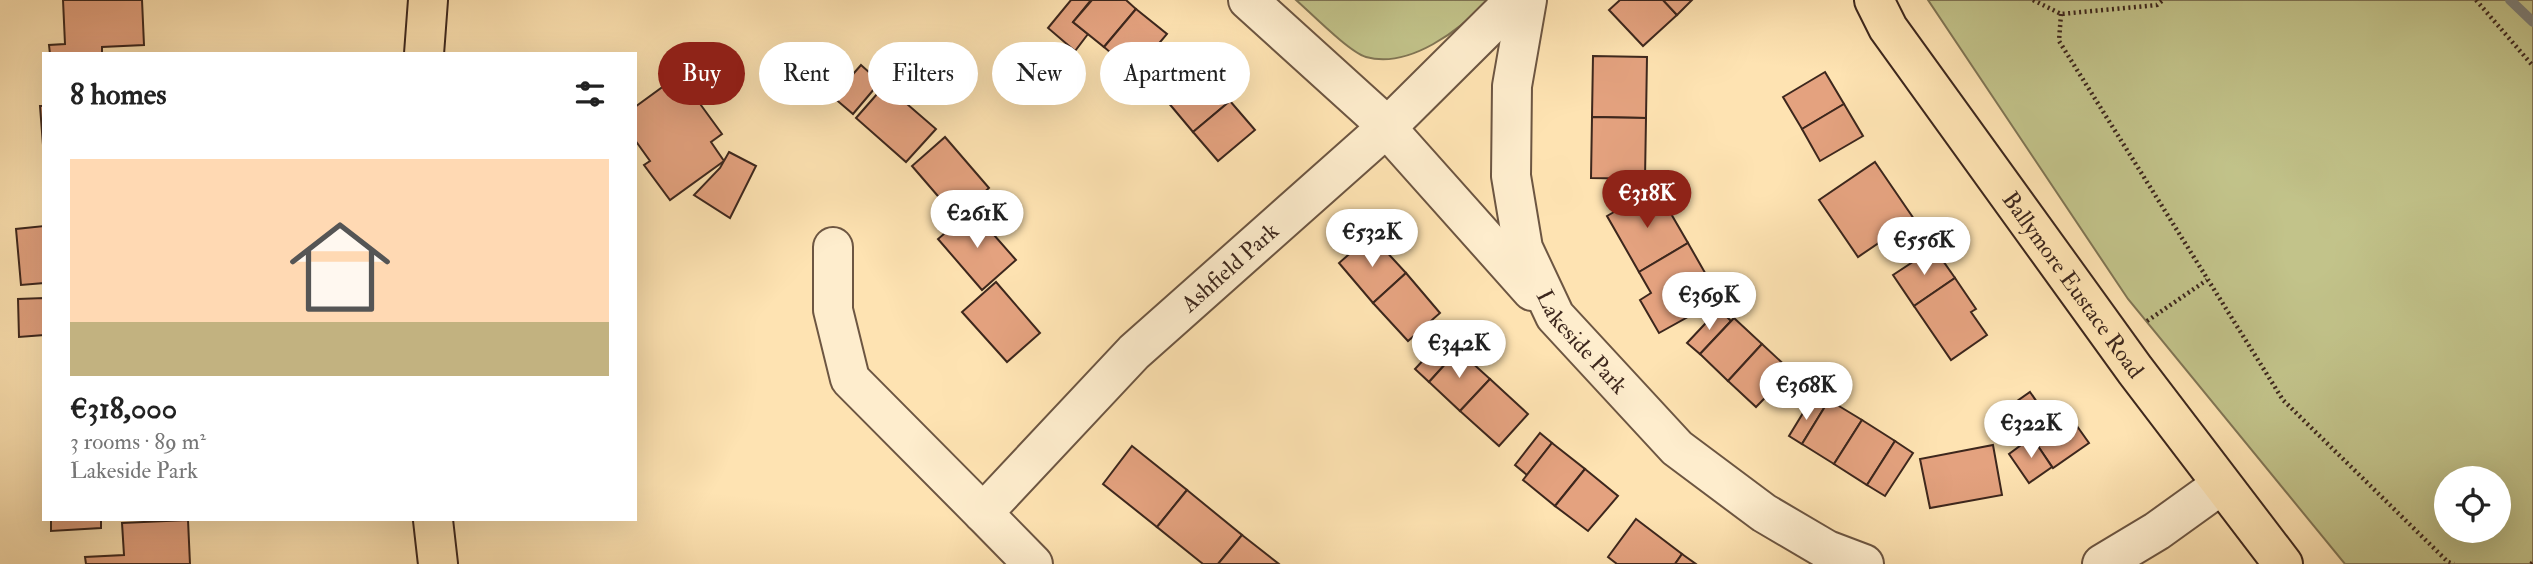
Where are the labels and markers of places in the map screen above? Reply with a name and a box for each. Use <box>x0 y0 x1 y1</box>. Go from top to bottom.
pin: €318K <box>1598 170 1696 230</box>
pin: €261K <box>928 190 1026 250</box>
pin: €532K <box>1323 210 1421 269</box>
pin: €556K <box>1875 218 1973 277</box>
pin: €369K <box>1660 272 1758 332</box>
pin: €342K <box>1410 320 1508 380</box>
pin: €368K <box>1757 362 1855 422</box>
pin: €322K <box>1982 400 2080 460</box>

